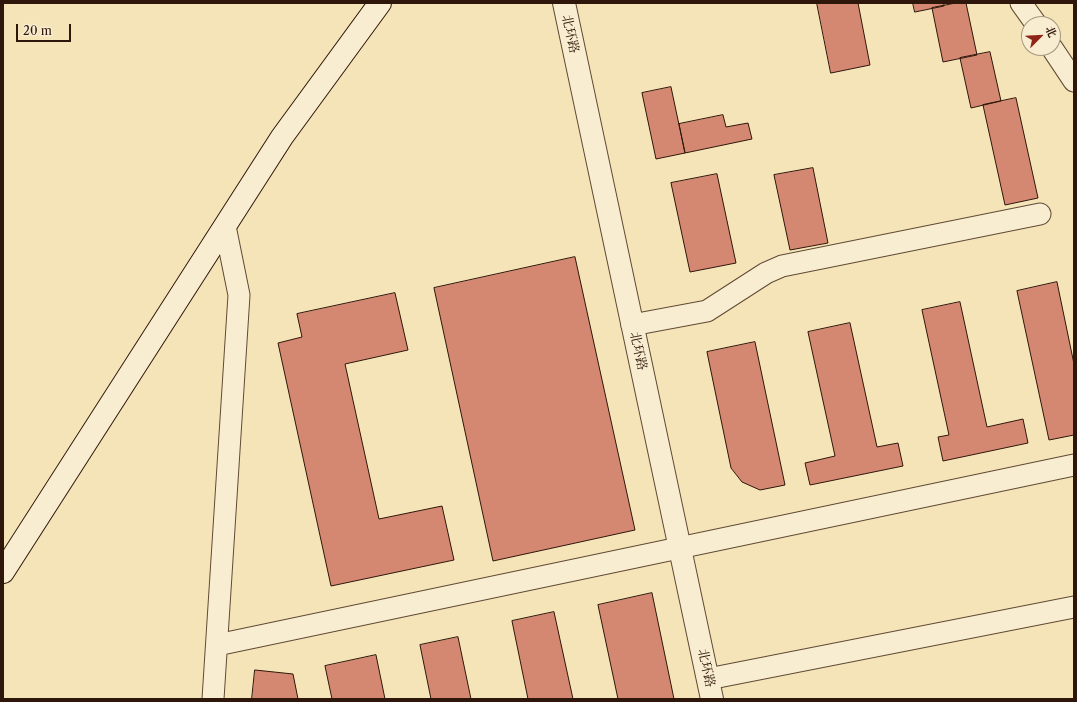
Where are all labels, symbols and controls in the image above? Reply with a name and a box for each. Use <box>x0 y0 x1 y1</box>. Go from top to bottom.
street label: 北环路 <box>558 13 582 55</box>
scale bar <box>18 16 73 42</box>
north arrow <box>1021 16 1061 56</box>
text: 20 m <box>23 23 52 38</box>
text: 北 <box>1042 24 1060 39</box>
street label: 北环路 <box>626 330 650 372</box>
street label: 北环路 <box>694 647 718 689</box>

